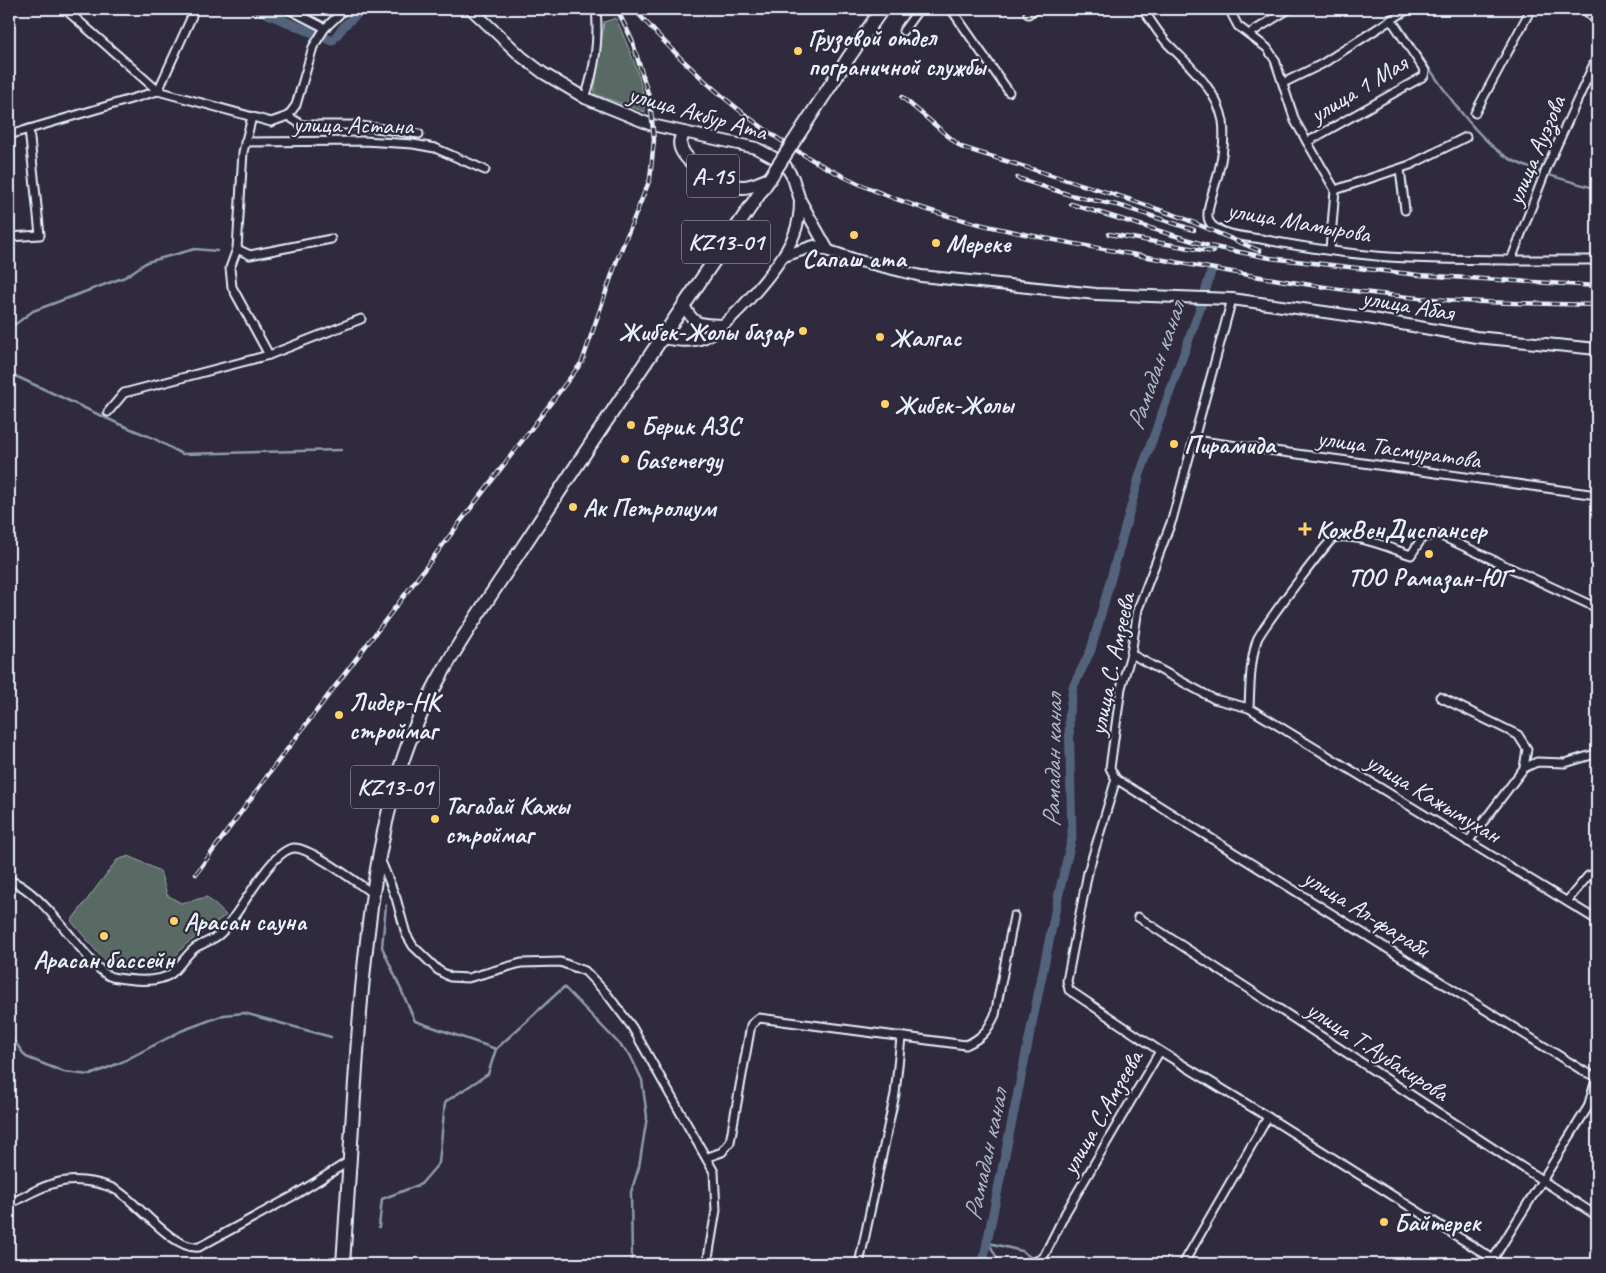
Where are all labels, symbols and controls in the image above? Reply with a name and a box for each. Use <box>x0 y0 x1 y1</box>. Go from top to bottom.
place label: Грузовой отдел пограничной службы <box>808 22 987 83</box>
marker: Грузовой отдел пограничной службы <box>792 45 804 57</box>
street label: улица 1 Мая <box>1302 46 1415 131</box>
street label: улица Акбур Ата <box>623 77 773 149</box>
street label: улица Ауэзова <box>1498 89 1575 212</box>
street label: улица Астана <box>291 108 415 142</box>
road number: A-15 <box>687 154 739 198</box>
street label: улица Мамырова <box>1223 193 1375 251</box>
road number: KZ13-01 <box>682 220 770 264</box>
place label: Мереке <box>946 228 1012 260</box>
marker: Сапаш ата <box>848 229 860 241</box>
marker: Мереке <box>930 237 942 249</box>
place label: Сапаш ата <box>802 243 907 275</box>
street label: улица Абая <box>1357 281 1458 329</box>
water label: Рамадан канал <box>1118 294 1194 434</box>
place label: Жибек-Жолы базар <box>619 316 794 348</box>
place label: Жалгас <box>890 322 962 354</box>
marker: Жибек-Жолы базар <box>797 325 809 337</box>
marker: Жалгас <box>874 331 886 343</box>
place label: Жибек-Жолы <box>895 389 1015 421</box>
marker: Жибек-Жолы <box>879 398 891 410</box>
place label: Берик АЗС <box>641 410 744 442</box>
marker: Берик АЗС <box>625 419 637 431</box>
street label: улица Тасмуратова <box>1313 421 1484 477</box>
place label: Пирамида <box>1184 429 1277 461</box>
marker: Пирамида <box>1168 438 1180 450</box>
place label: Gasenergy <box>635 444 725 476</box>
marker: Gasenergy <box>619 453 631 465</box>
place label: Ак Петролиум <box>583 492 718 524</box>
marker: Ак Петролиум <box>567 501 579 513</box>
place label: КожВенДиспансер <box>1316 514 1488 546</box>
marker: КожВенДиспансер <box>1298 522 1312 536</box>
marker: ТОО Рамазан-ЮГ <box>1423 548 1435 560</box>
place label: ТОО Рамазан-ЮГ <box>1348 562 1516 594</box>
street label: улица С. Амзеева <box>1081 587 1143 740</box>
place label: Лидер-НК строймаг <box>349 686 443 747</box>
water label: Рамадан канал <box>1035 690 1070 828</box>
marker: Лидер-НК строймаг <box>333 709 345 721</box>
street label: улица Кажымухан <box>1359 744 1508 851</box>
road number: KZ13-01 <box>351 766 439 809</box>
place label: Тагабай Кажы строймаг <box>445 790 572 851</box>
marker: Тагабай Кажы строймаг <box>429 813 441 825</box>
street label: улица Ал-фараби <box>1296 860 1437 965</box>
place label: Арасан сауна <box>184 906 308 938</box>
marker: Арасан сауна <box>168 915 180 927</box>
marker: Арасан бассейн <box>98 930 110 942</box>
place label: Арасан бассейн <box>34 944 176 976</box>
street label: улица Т.Аубакирова <box>1299 992 1456 1110</box>
street label: улица С.Амзеева <box>1052 1042 1152 1182</box>
water label: Рамадан канал <box>956 1082 1016 1223</box>
place label: Байтерек <box>1394 1207 1482 1239</box>
marker: Байтерек <box>1378 1216 1390 1228</box>

